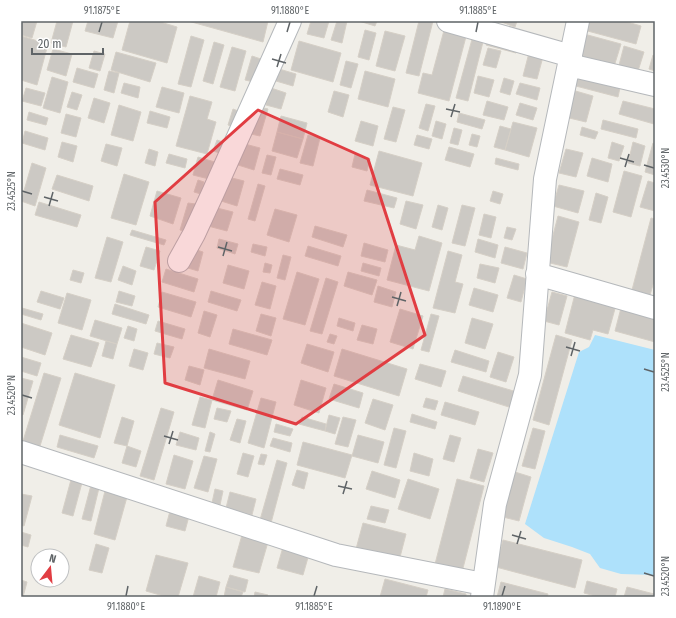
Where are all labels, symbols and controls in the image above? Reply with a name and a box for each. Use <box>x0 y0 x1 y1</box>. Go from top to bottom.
text: 91.1875°E <box>84 5 120 17</box>
text: 91.1880°E <box>271 5 309 17</box>
text: 91.1885°E <box>459 5 497 17</box>
scale bar <box>32 30 103 56</box>
text: 20 m <box>38 37 62 51</box>
text: 23.4530°N <box>660 148 672 188</box>
text: 23.4525°N <box>6 171 18 211</box>
text: 23.4525°N <box>660 352 672 392</box>
text: 23.4520°N <box>6 375 18 415</box>
north arrow <box>30 548 70 588</box>
text: N <box>48 552 58 566</box>
text: 23.4520°N <box>660 556 672 596</box>
text: 91.1880°E <box>107 601 145 613</box>
text: 91.1885°E <box>295 601 333 613</box>
text: 91.1890°E <box>483 601 521 613</box>

